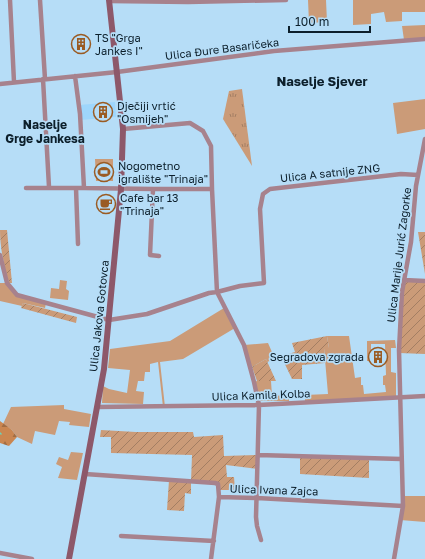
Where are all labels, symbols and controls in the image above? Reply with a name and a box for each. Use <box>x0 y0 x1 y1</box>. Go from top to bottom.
scale bar <box>289 8 370 34</box>
text: 100 m <box>295 14 329 29</box>
place label: TS "Grga Jankes I" <box>95 31 143 57</box>
building icon: TS "Grga Jankes I" <box>70 33 92 55</box>
street label: Ulica Đure Basaričeka <box>164 35 280 62</box>
district label: Naselje Sjever <box>276 73 368 89</box>
place label: Dječiji vrtić "Osmijeh" <box>117 99 176 125</box>
building icon: Dječiji vrtić "Osmijeh" <box>92 101 114 123</box>
district label: Naselje Grge Jankesa <box>5 117 85 146</box>
place label: Nogometno igralište "Trinaja" <box>118 159 208 185</box>
sports icon: Nogometno igralište "Trinaja" <box>93 161 115 183</box>
street label: Ulica A satnije ZNG <box>279 161 381 184</box>
street label: Ulica Marije Jurić Zagorke <box>384 187 413 323</box>
place label: Cafe bar 13 "Trinaja" <box>120 191 179 217</box>
cafe icon: Cafe bar 13 "Trinaja" <box>95 193 117 215</box>
street label: Ulica Jakova Gotovca <box>86 259 111 372</box>
building icon: Segradova zgrada <box>367 346 389 368</box>
place label: Segradova zgrada <box>270 350 364 363</box>
street label: Ulica Kamila Kolba <box>211 386 311 403</box>
street label: Ulica Ivana Zajca <box>229 481 319 498</box>

